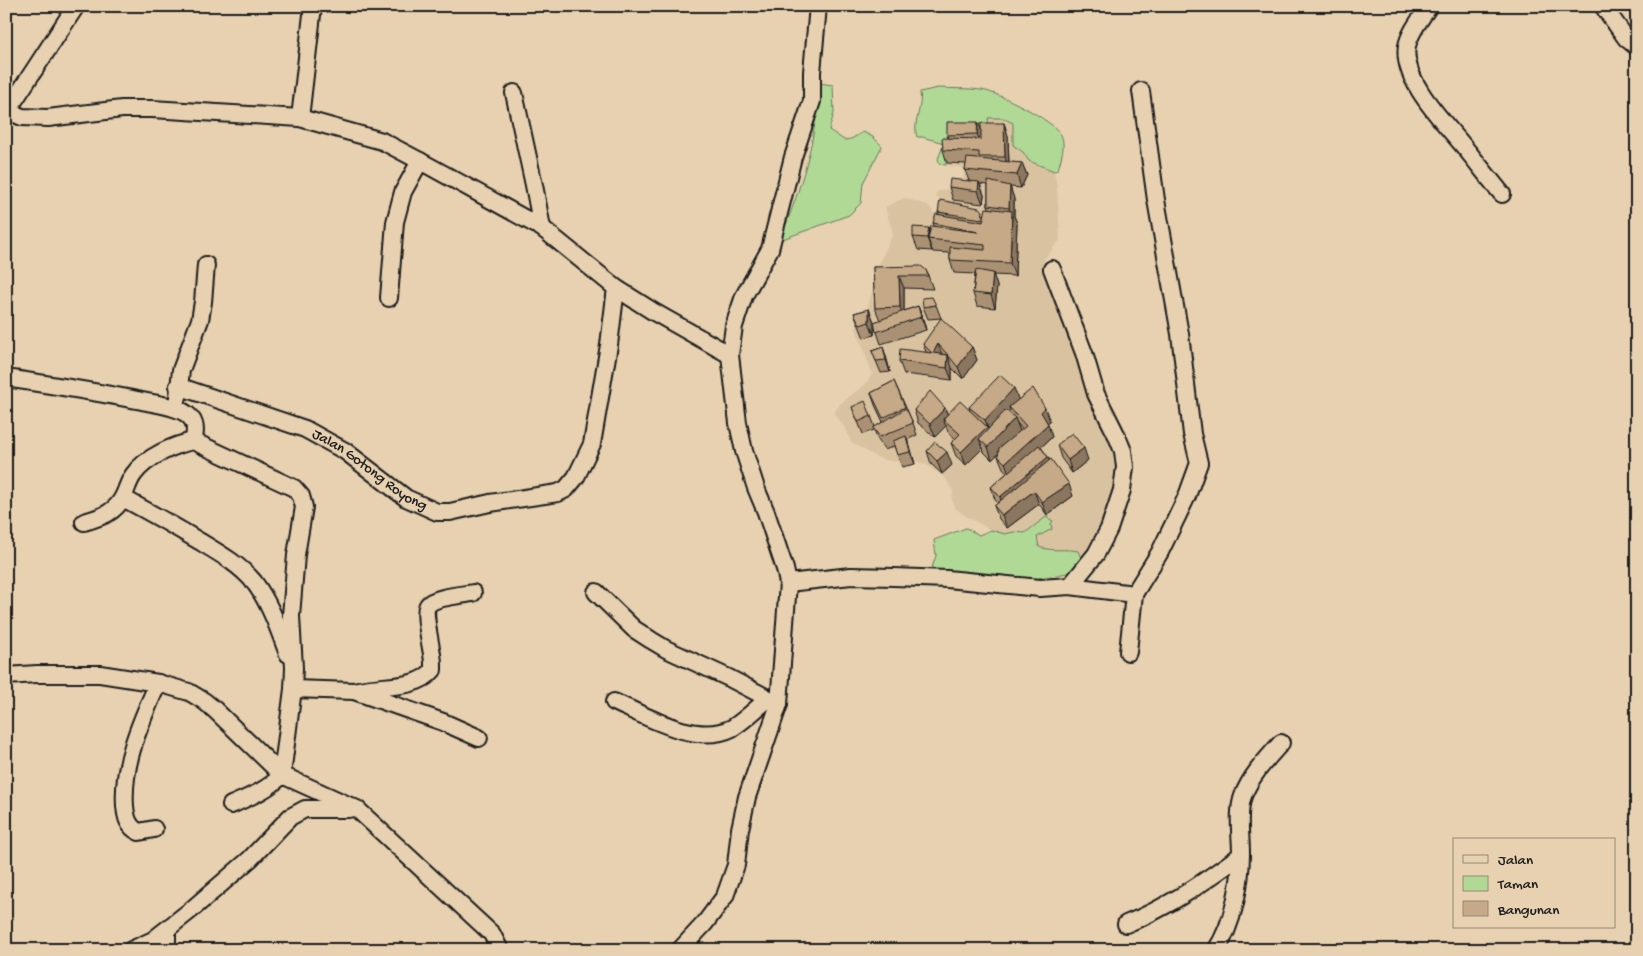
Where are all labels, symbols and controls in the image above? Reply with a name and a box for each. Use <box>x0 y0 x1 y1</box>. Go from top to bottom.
street label: Jalan Gotong Royong <box>309 426 430 515</box>
legend <box>1453 838 1616 928</box>
text: Jalan <box>1498 852 1533 870</box>
text: Taman <box>1497 876 1538 894</box>
text: Bangunan <box>1497 902 1559 920</box>

